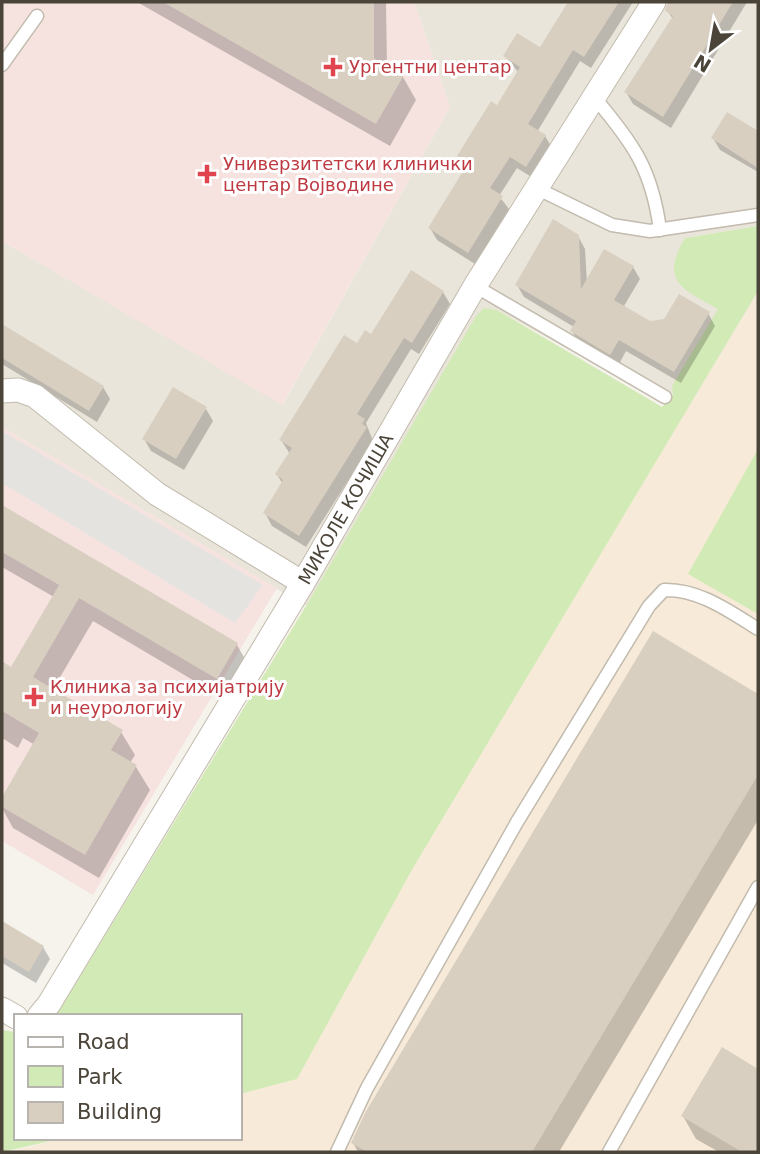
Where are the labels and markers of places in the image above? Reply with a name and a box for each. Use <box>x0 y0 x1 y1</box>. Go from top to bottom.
place label: Ургентни центар <box>349 56 511 77</box>
marker: Ургентни центар <box>323 57 343 77</box>
place label: Универзитетски клинички центар Војводине <box>223 153 473 195</box>
marker: Универзитетски клинички центар Војводине <box>197 164 217 184</box>
place label: Клиника за психијатрију и неурологију <box>50 676 285 718</box>
marker: Клиника за психијатрију и неурологију <box>24 687 44 707</box>

